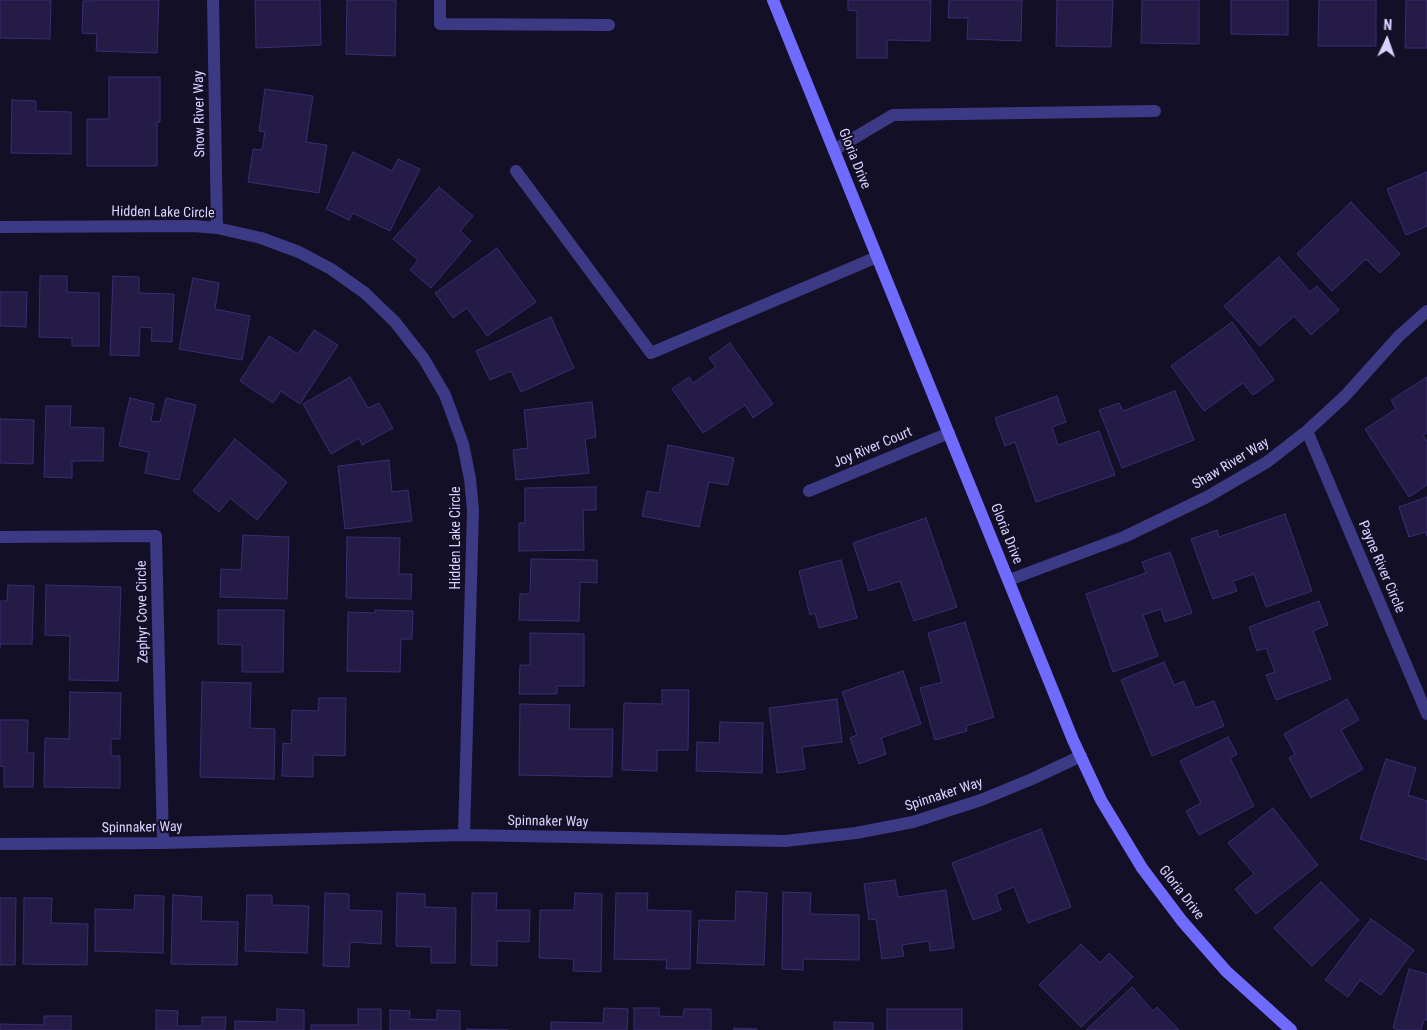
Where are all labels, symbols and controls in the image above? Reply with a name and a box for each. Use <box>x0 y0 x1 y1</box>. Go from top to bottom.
north arrow <box>1362 15 1412 65</box>
text: N <box>1383 17 1392 33</box>
street label: Snow River Way <box>191 70 209 158</box>
street label: Gloria Drive <box>834 126 874 192</box>
street label: Hidden Lake Circle <box>111 204 215 222</box>
street label: Joy River Court <box>831 424 915 472</box>
street label: Shaw River Way <box>1190 435 1272 493</box>
street label: Hidden Lake Circle <box>448 486 464 590</box>
street label: Gloria Drive <box>986 501 1026 567</box>
street label: Payne River Circle <box>1354 518 1408 616</box>
street label: Zephyr Cove Circle <box>134 560 152 664</box>
street label: Spinnaker Way <box>903 775 985 815</box>
street label: Spinnaker Way <box>507 813 589 831</box>
street label: Spinnaker Way <box>101 819 183 837</box>
street label: Gloria Drive <box>1155 863 1207 923</box>

